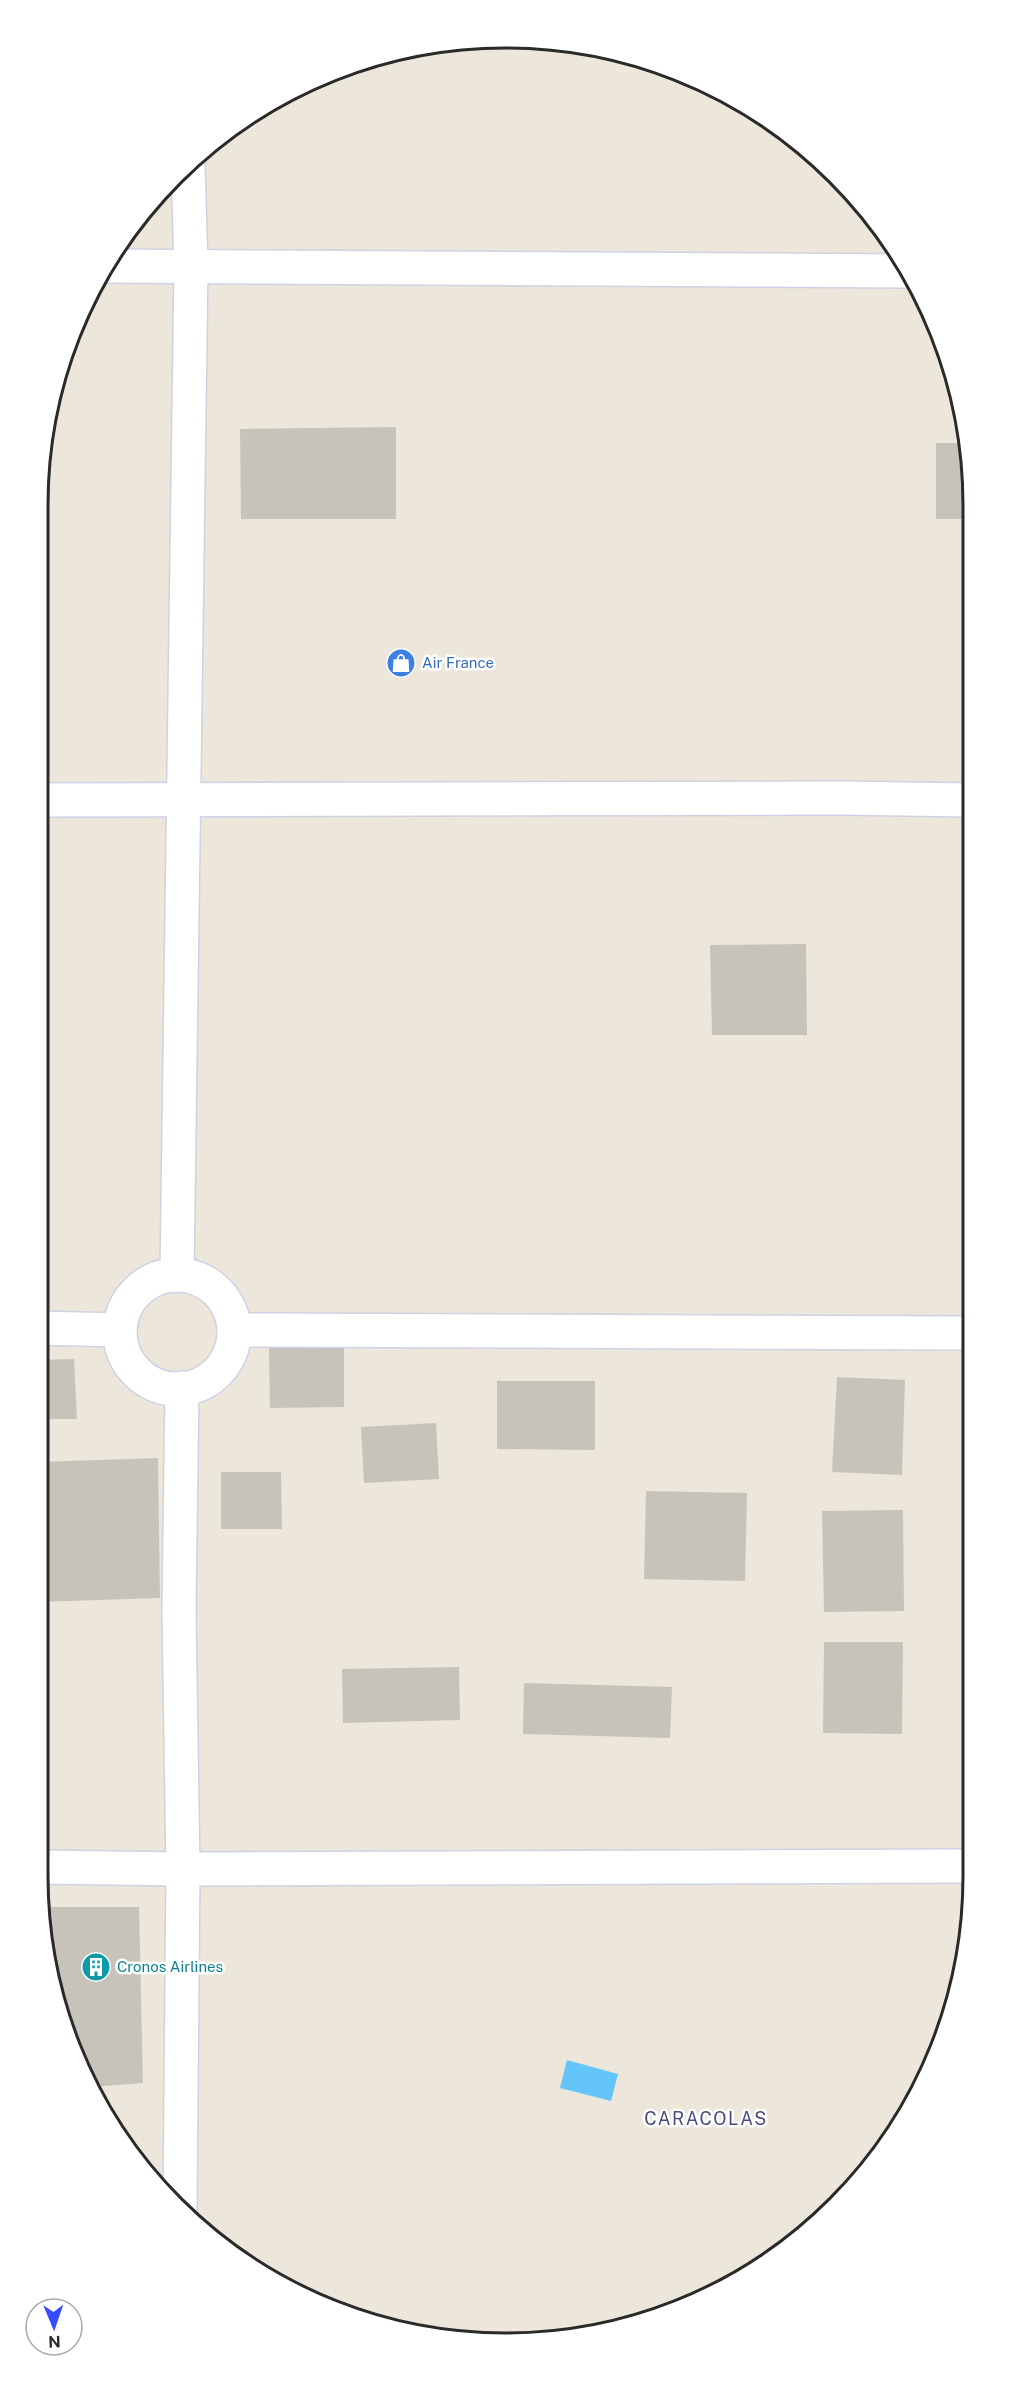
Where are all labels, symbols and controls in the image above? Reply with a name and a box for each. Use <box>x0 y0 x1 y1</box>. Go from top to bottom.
shop icon: Air France <box>385 647 417 679</box>
place label: Air France <box>422 654 494 671</box>
building icon: Cronos Airlines <box>80 1951 112 1983</box>
place label: Cronos Airlines <box>117 1958 223 1975</box>
district label: CARACOLAS <box>644 2108 768 2129</box>
north arrow <box>24 2297 84 2357</box>
text: N <box>48 2332 61 2351</box>

